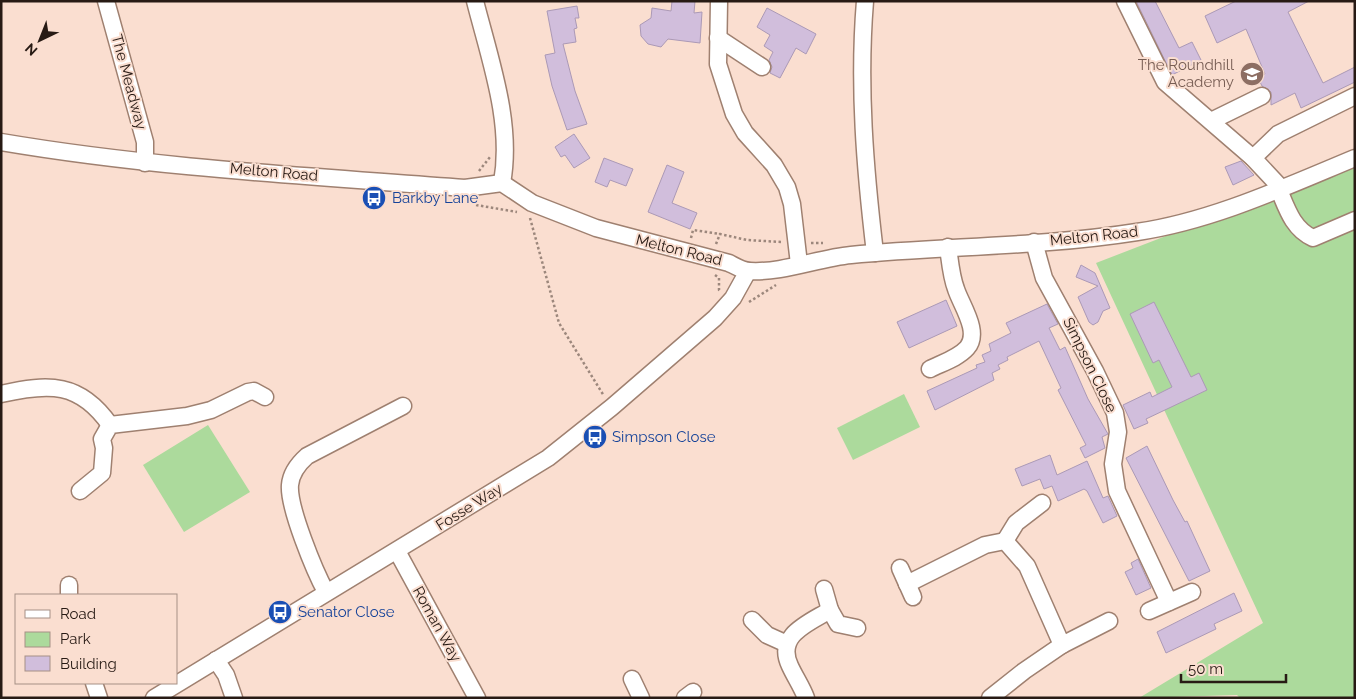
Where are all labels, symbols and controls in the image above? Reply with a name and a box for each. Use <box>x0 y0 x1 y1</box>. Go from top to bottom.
north arrow <box>15 15 65 65</box>
street label: The Meadway <box>108 32 150 132</box>
text: N <box>22 40 40 59</box>
place label: The Roundhill Academy <box>1138 56 1235 91</box>
school or university icon: The Roundhill Academy <box>1239 61 1265 87</box>
street label: Melton Road <box>229 159 319 185</box>
bus stop icon: Barkby Lane <box>361 185 387 211</box>
place label: Barkby Lane <box>392 189 479 207</box>
street label: Melton Road <box>1049 222 1139 250</box>
street label: Melton Road <box>634 231 724 269</box>
street label: Simpson Close <box>1059 315 1121 416</box>
bus stop icon: Simpson Close <box>582 424 608 450</box>
place label: Simpson Close <box>612 428 716 446</box>
street label: Fosse Way <box>432 480 506 534</box>
street label: Roman Way <box>409 583 465 665</box>
legend <box>15 594 178 684</box>
bus stop icon: Senator Close <box>267 599 293 625</box>
place label: Senator Close <box>298 603 395 621</box>
text: Road <box>60 605 96 623</box>
text: Park <box>60 630 91 648</box>
scale bar <box>1181 652 1286 684</box>
text: Building <box>60 655 117 673</box>
text: 50 m <box>1188 660 1223 678</box>

